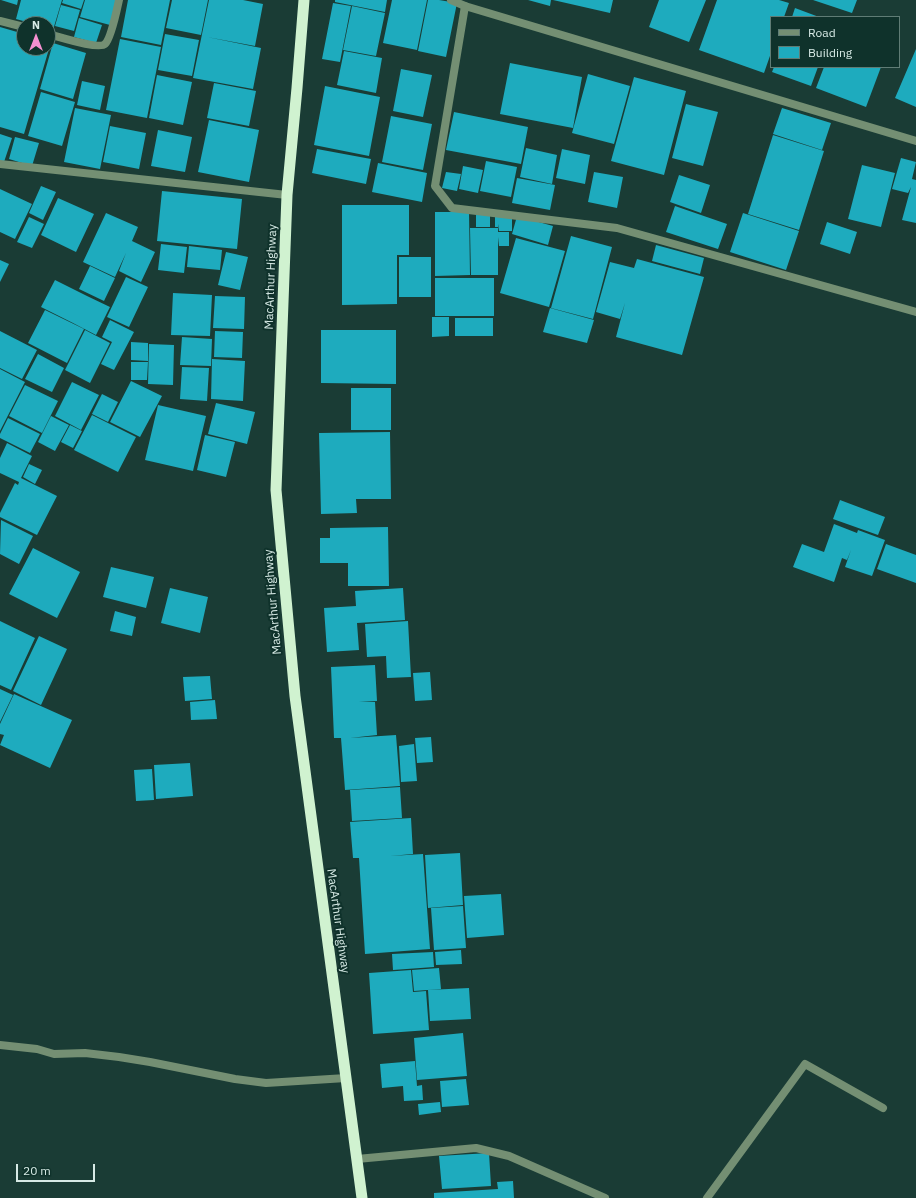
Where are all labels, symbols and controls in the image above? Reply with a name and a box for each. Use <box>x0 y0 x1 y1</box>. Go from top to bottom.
north arrow <box>16 16 56 56</box>
legend <box>770 16 900 68</box>
text: N <box>32 18 40 32</box>
text: Road <box>808 25 836 40</box>
text: Building <box>808 45 852 60</box>
street label: MacArthur Highway <box>262 224 280 330</box>
street label: MacArthur Highway <box>261 549 285 655</box>
street label: MacArthur Highway <box>324 868 352 974</box>
scale bar <box>18 1156 97 1182</box>
text: 20 m <box>23 1163 51 1178</box>

